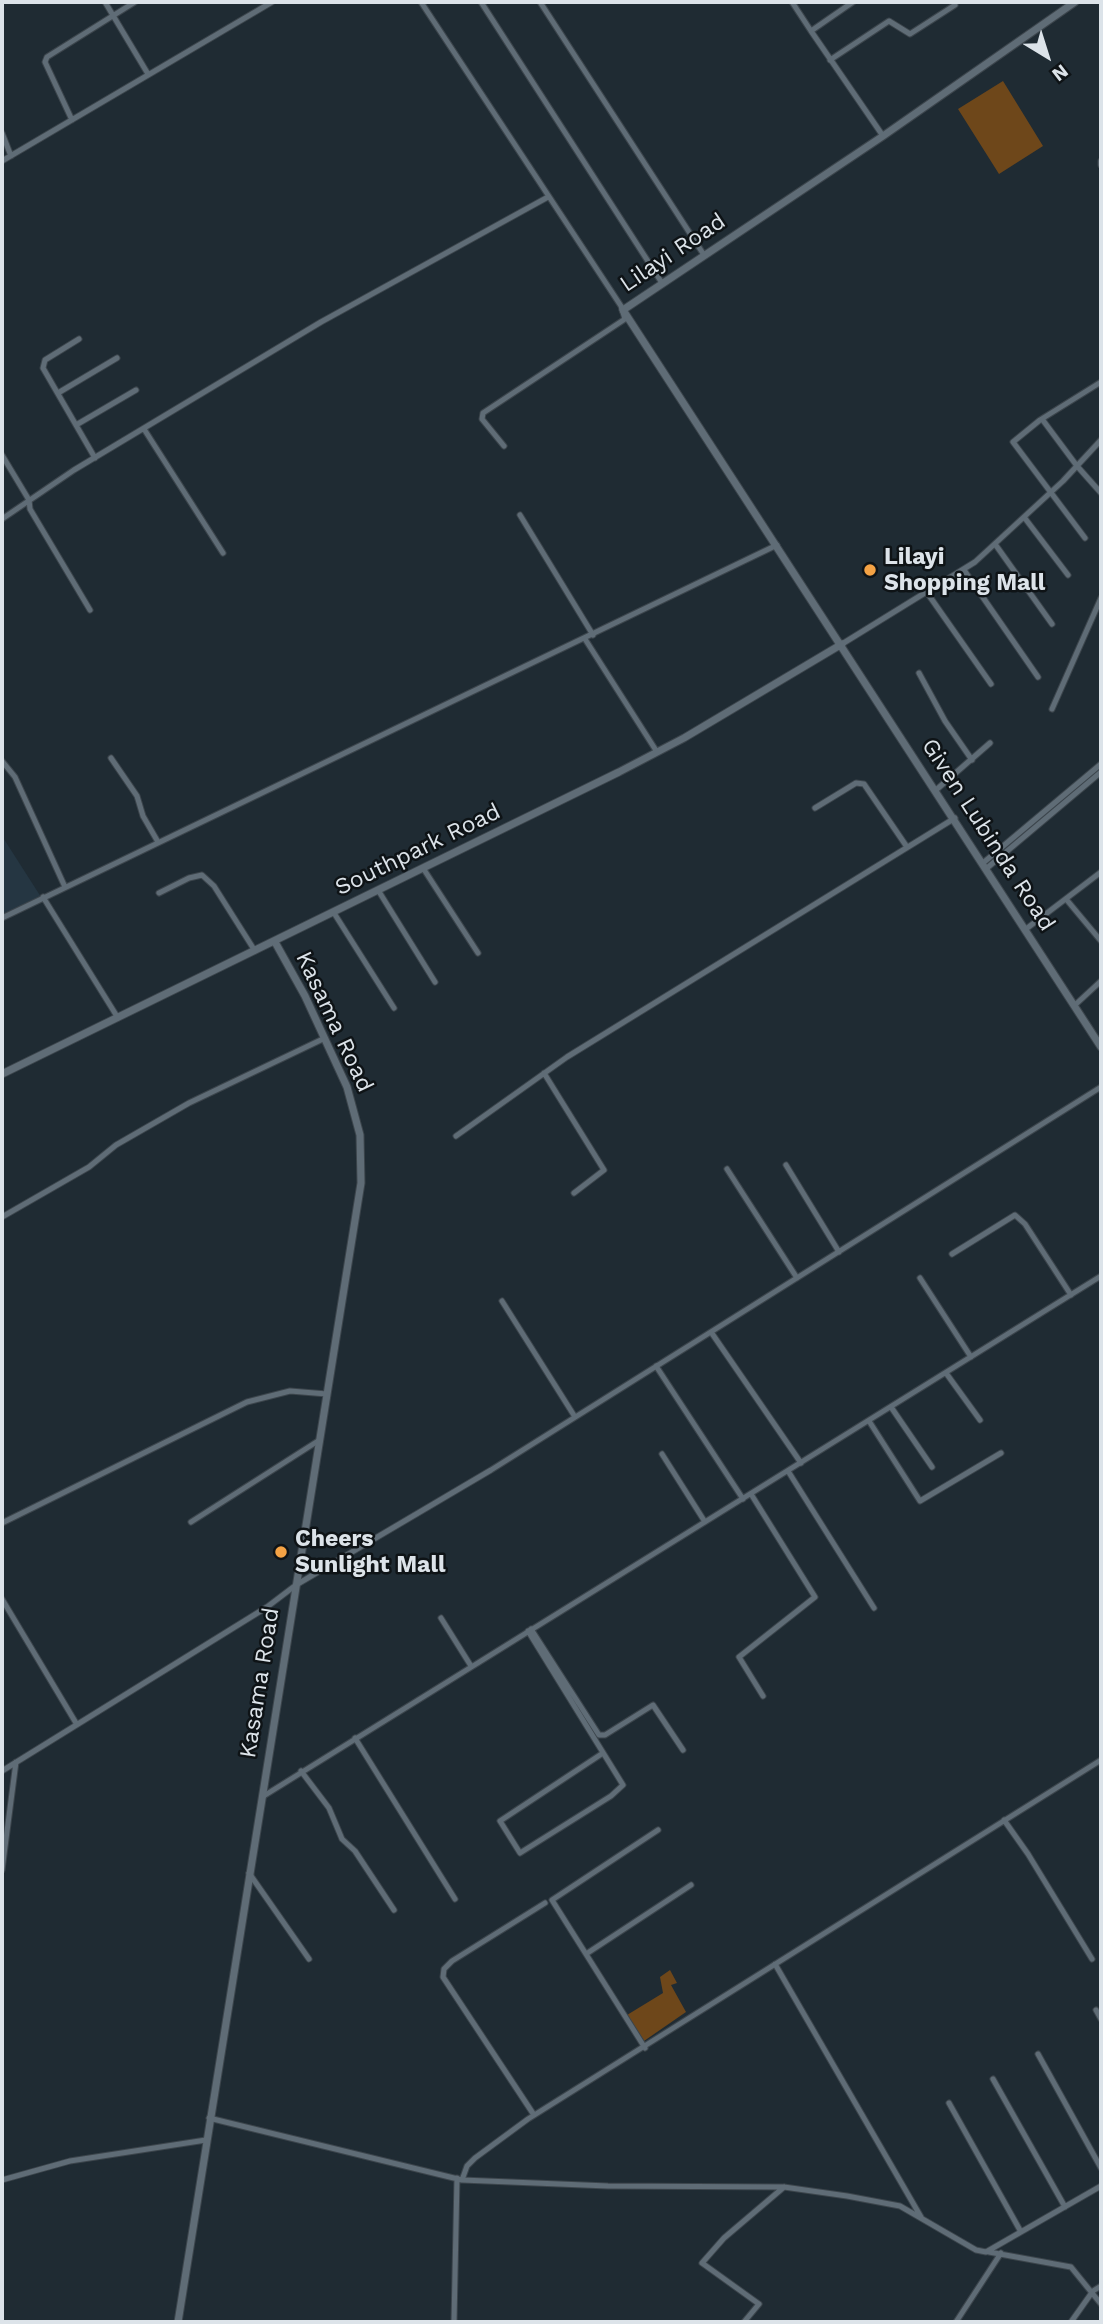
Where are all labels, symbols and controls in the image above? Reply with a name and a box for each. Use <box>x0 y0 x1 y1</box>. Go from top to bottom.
north arrow <box>1012 21 1082 91</box>
text: N <box>1048 60 1073 86</box>
street label: Lilayi Road <box>615 208 731 298</box>
place label: Lilayi Shopping Mall <box>884 543 1045 597</box>
marker: Lilayi Shopping Mall <box>862 562 878 578</box>
street label: Given Lubinda Road <box>915 734 1061 936</box>
street label: Southpark Road <box>331 798 505 902</box>
street label: Kasama Road <box>289 947 379 1097</box>
place label: Cheers Sunlight Mall <box>295 1525 445 1579</box>
marker: Cheers Sunlight Mall <box>273 1544 289 1560</box>
street label: Kasama Road <box>234 1606 286 1760</box>

